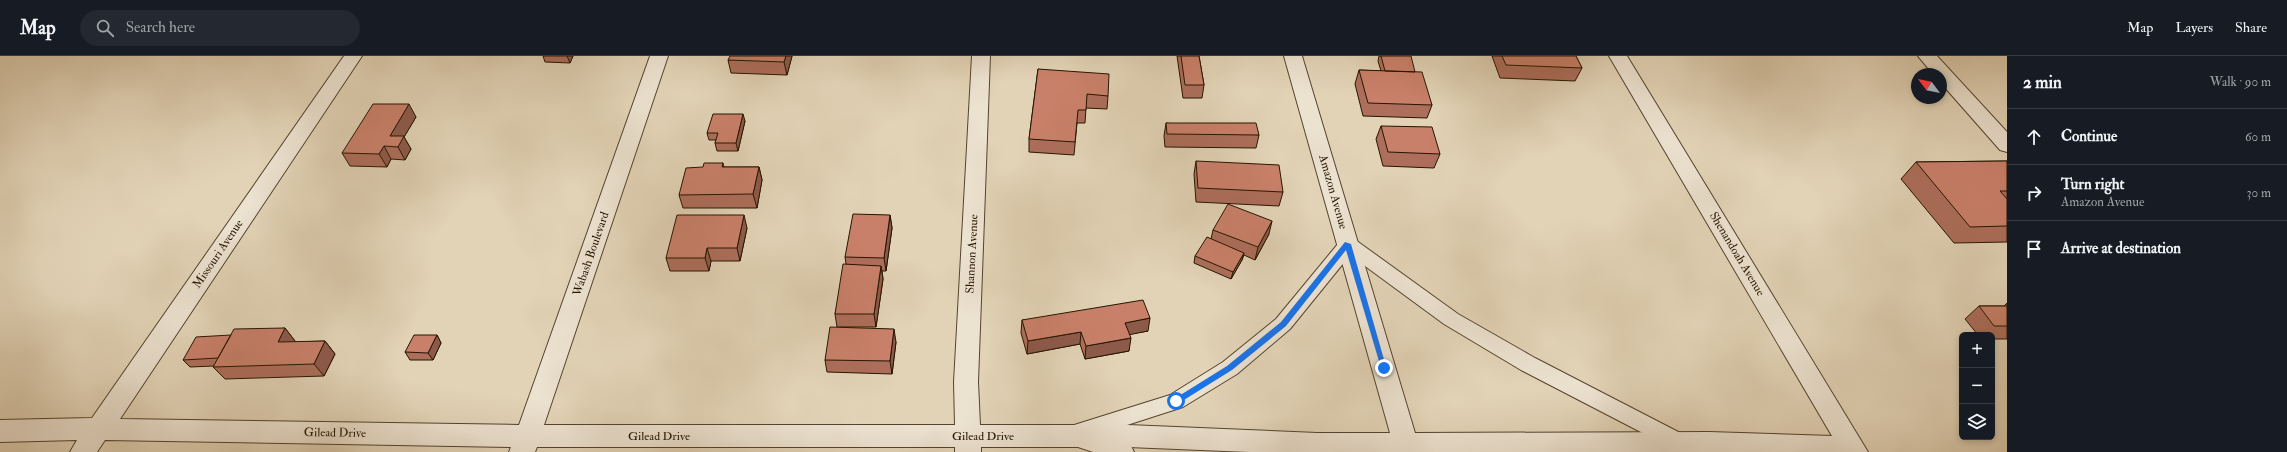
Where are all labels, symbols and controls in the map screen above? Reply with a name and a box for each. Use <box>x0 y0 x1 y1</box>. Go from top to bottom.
search box <box>80 10 360 46</box>
text: Map <box>20 16 56 40</box>
icon: search <box>94 17 116 39</box>
text: Search here <box>126 18 195 37</box>
text: Map <box>2127 19 2153 36</box>
text: Layers <box>2175 19 2213 36</box>
text: Share <box>2235 19 2267 36</box>
north arrow <box>1911 68 1947 104</box>
text: 2 min <box>2023 72 2062 93</box>
text: Walk · 90 m <box>2210 74 2271 90</box>
icon: ahead <box>2023 126 2045 148</box>
text: Continue <box>2061 127 2117 146</box>
text: 60 m <box>2245 129 2271 145</box>
street label: Amazon Avenue <box>1315 152 1351 231</box>
text: Turn right <box>2061 175 2124 194</box>
icon: right <box>2023 182 2045 204</box>
text: 30 m <box>2247 185 2271 201</box>
text: Amazon Avenue <box>2061 194 2144 210</box>
street label: Shenandoah Avenue <box>1706 209 1768 299</box>
street label: Wabash Boulevard <box>569 210 612 299</box>
street label: Shannon Avenue <box>962 214 982 294</box>
street label: Missouri Avenue <box>189 217 247 291</box>
icon: arrive <box>2023 238 2045 260</box>
text: Arrive at destination <box>2061 239 2181 258</box>
map controls <box>1959 332 1995 440</box>
button: + <box>1959 332 1995 368</box>
route end <box>1375 359 1393 377</box>
button: − <box>1959 368 1995 404</box>
route start <box>1167 392 1185 410</box>
button: layers <box>1959 404 1995 440</box>
street label: Gilead Drive <box>304 425 366 441</box>
street label: Gilead Drive <box>628 429 690 444</box>
street label: Gilead Drive <box>952 429 1014 444</box>

